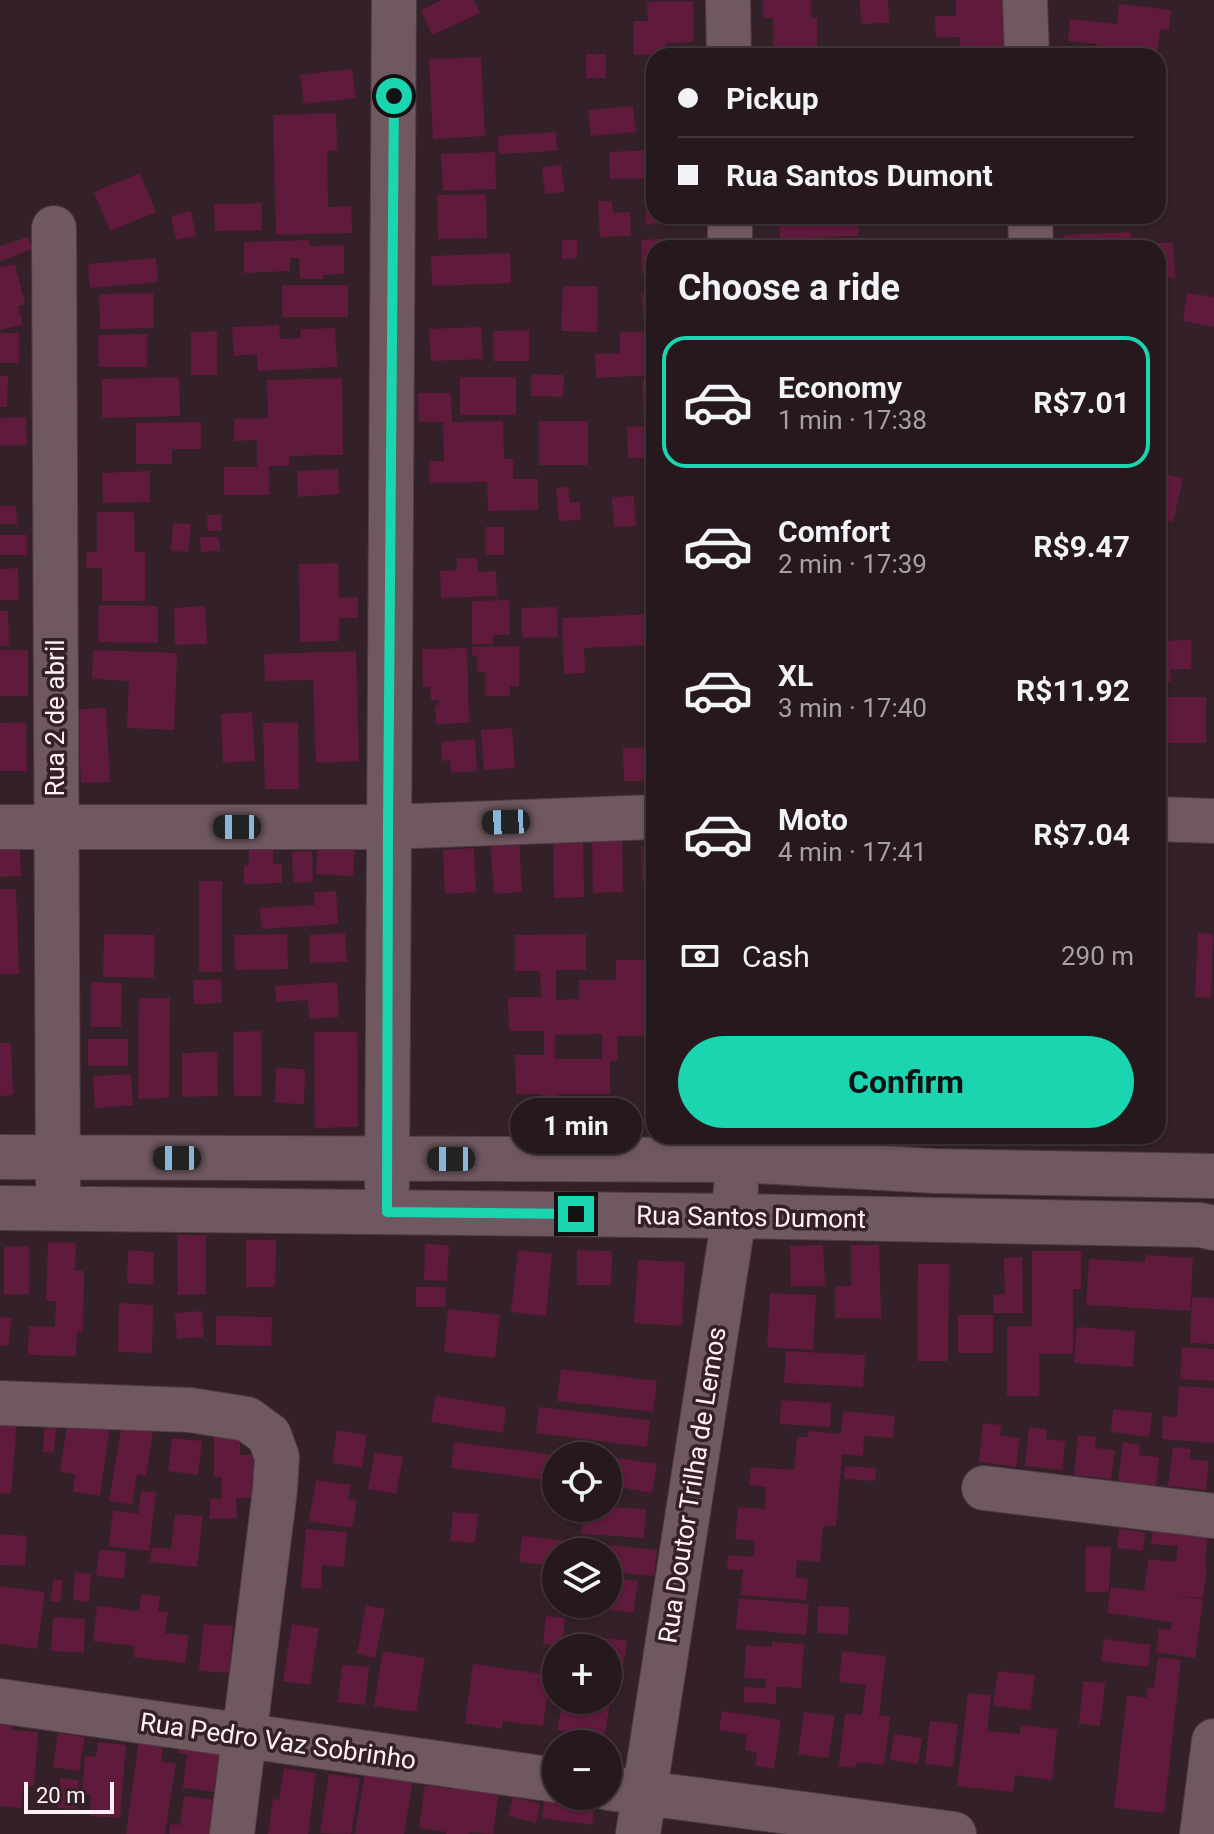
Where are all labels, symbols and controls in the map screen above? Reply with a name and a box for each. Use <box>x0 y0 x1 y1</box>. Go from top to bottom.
route start <box>376 78 412 114</box>
text: Pickup <box>726 81 819 116</box>
text: Rua Santos Dumont <box>726 158 993 193</box>
text: Choose a ride <box>678 267 900 309</box>
icon: car <box>682 366 754 438</box>
text: Economy <box>778 370 902 405</box>
text: R$7.01 <box>1033 385 1130 420</box>
text: 1 min · 17:38 <box>778 405 927 435</box>
icon: car <box>682 510 754 582</box>
text: Comfort <box>778 514 890 549</box>
text: R$9.47 <box>1033 529 1130 564</box>
text: 2 min · 17:39 <box>778 549 927 579</box>
street label: Rua 2 de abril <box>40 639 70 797</box>
icon: car <box>682 654 754 726</box>
text: XL <box>778 658 813 693</box>
text: R$11.92 <box>1016 673 1130 708</box>
text: 3 min · 17:40 <box>778 693 927 723</box>
icon: car <box>682 798 754 870</box>
text: Moto <box>778 802 848 837</box>
car <box>482 809 530 835</box>
car <box>213 815 261 839</box>
text: R$7.04 <box>1033 817 1130 852</box>
text: 4 min · 17:41 <box>778 837 927 867</box>
icon: cash <box>678 934 722 978</box>
text: Cash <box>742 939 810 974</box>
text: 290 m <box>1061 941 1134 971</box>
button: Confirm <box>678 1036 1134 1128</box>
callout: 1 min <box>510 1098 642 1154</box>
text: 1 min <box>543 1111 609 1141</box>
car <box>153 1146 201 1170</box>
car <box>427 1147 475 1171</box>
route end <box>558 1196 594 1232</box>
street label: Rua Santos Dumont <box>636 1200 866 1234</box>
street label: Rua Doutor Trilha de Lemos <box>652 1325 732 1645</box>
map controls <box>542 1442 622 1810</box>
button: locate <box>542 1442 622 1522</box>
button: layers <box>542 1538 622 1618</box>
button: + <box>542 1634 622 1714</box>
street label: Rua Pedro Vaz Sobrinho <box>138 1707 418 1775</box>
button: − <box>542 1730 622 1810</box>
scale bar <box>24 1778 114 1814</box>
text: 20 m <box>36 1783 85 1808</box>

